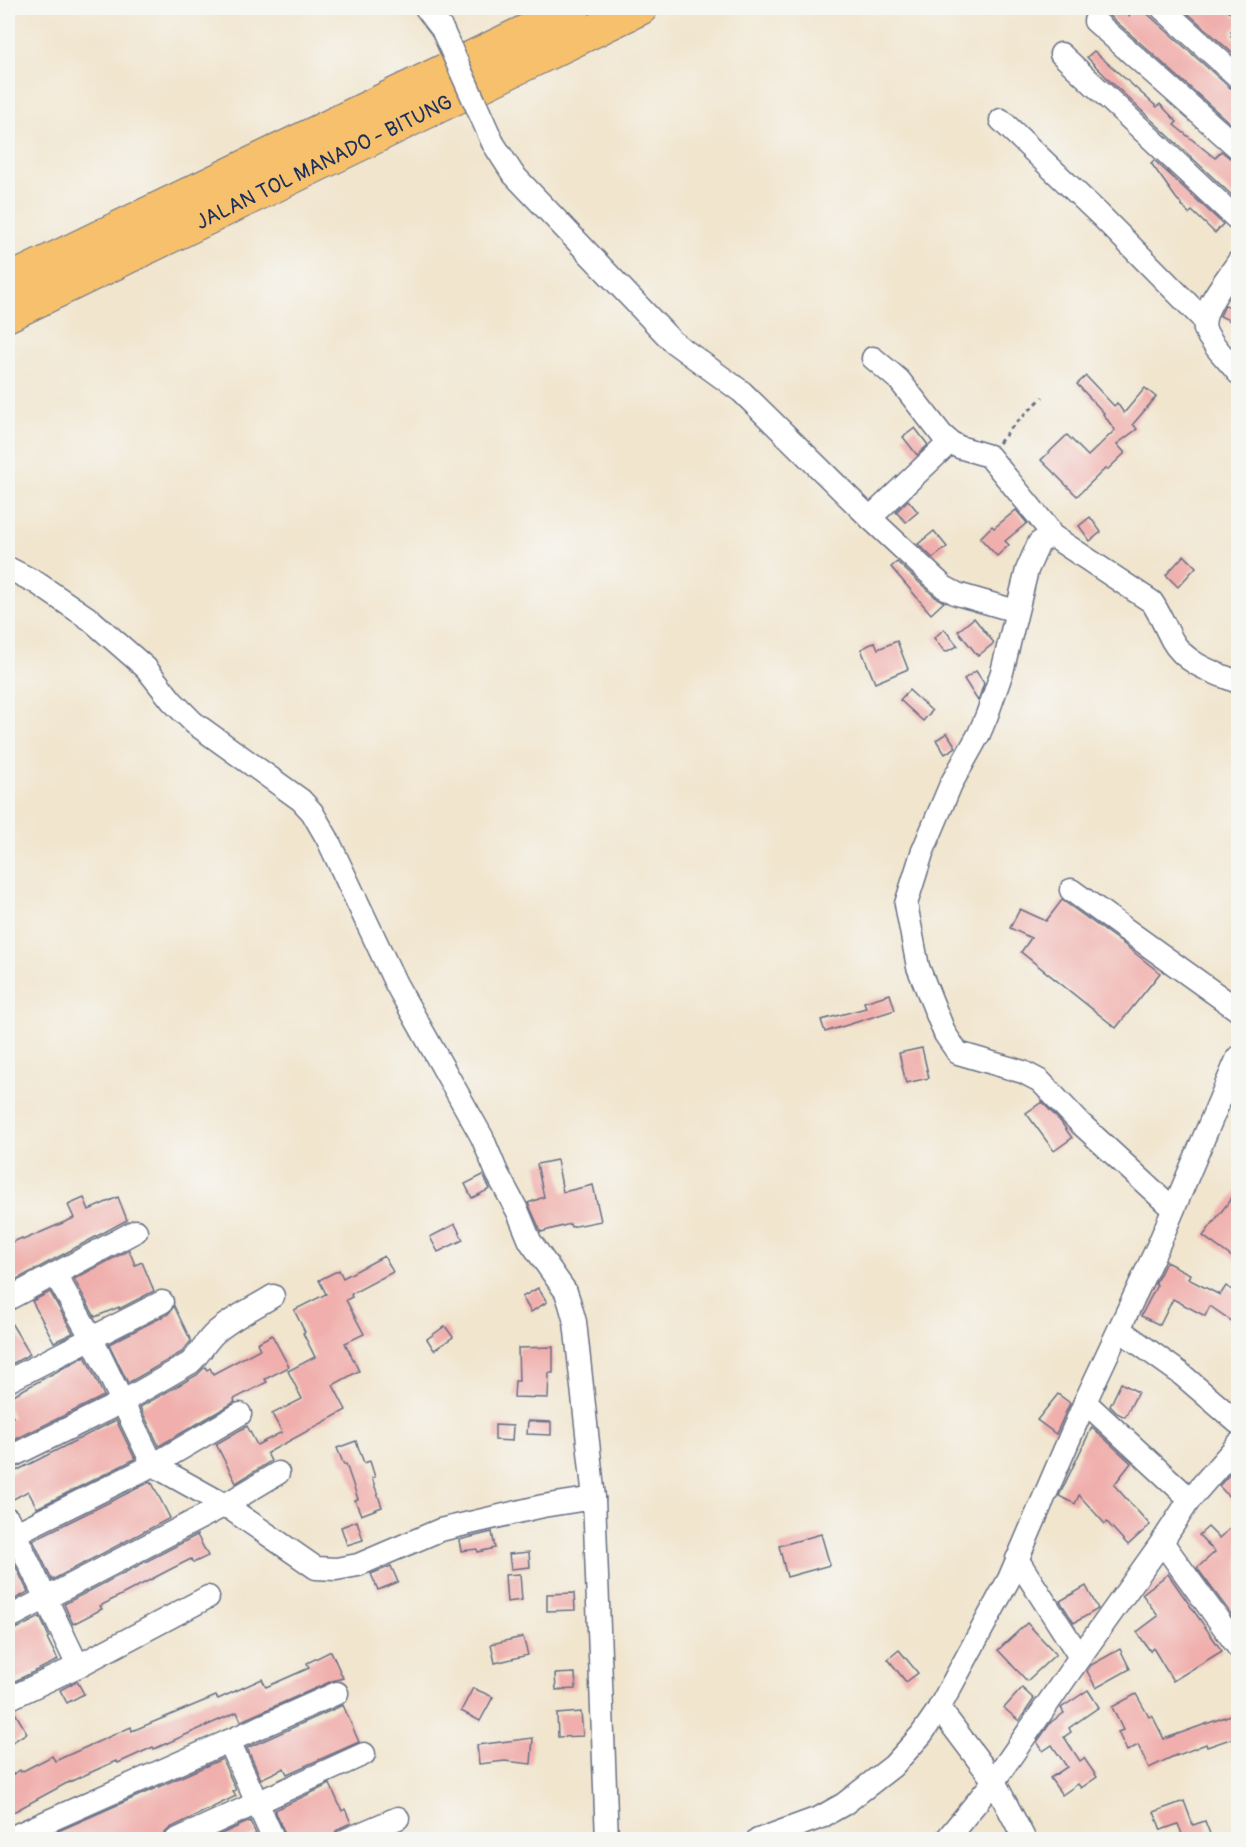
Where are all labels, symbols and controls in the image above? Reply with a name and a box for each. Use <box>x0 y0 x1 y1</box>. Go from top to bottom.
street label: JALAN TOL MANADO - BITUNG <box>191 88 457 236</box>

